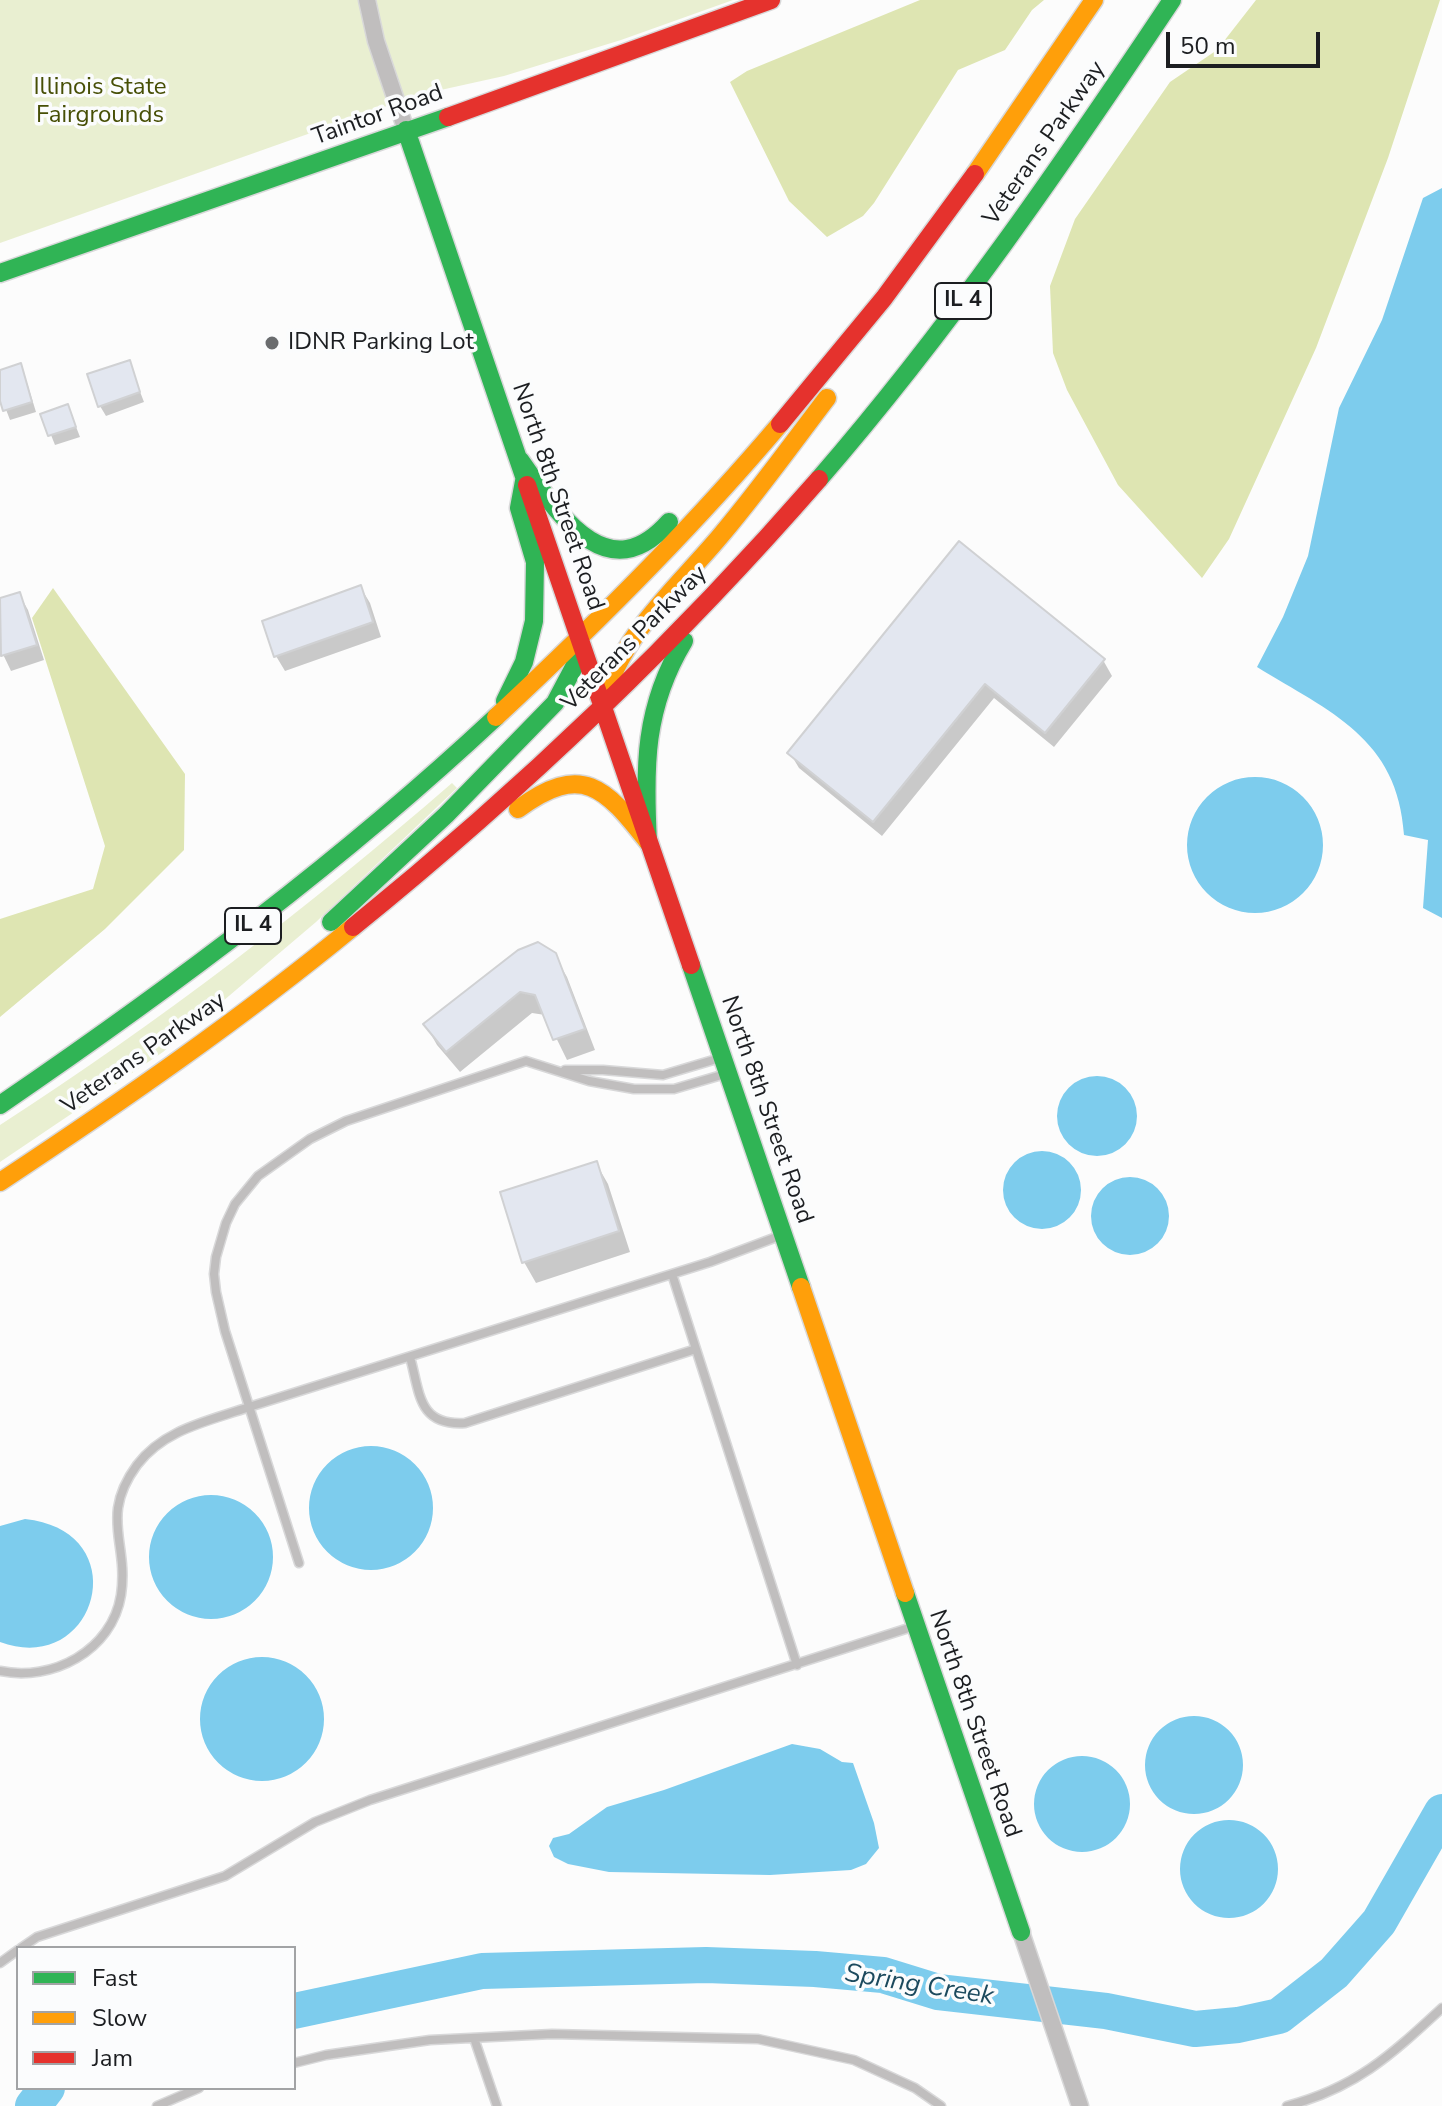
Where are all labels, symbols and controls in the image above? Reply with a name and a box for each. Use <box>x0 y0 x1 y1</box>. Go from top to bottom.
scale bar <box>1170 16 1324 66</box>
text: 50 m <box>1180 30 1236 62</box>
street label: Veterans Parkway <box>978 56 1112 232</box>
park label: Illinois State Fairgrounds <box>33 74 167 130</box>
street label: Taintor Road <box>309 79 447 153</box>
road number: IL 4 <box>935 283 991 319</box>
place label: IDNR Parking Lot <box>288 329 474 357</box>
marker: IDNR Parking Lot <box>263 334 281 352</box>
street label: North 8th Street Road <box>505 380 609 614</box>
street label: Veterans Parkway <box>556 560 714 718</box>
road number: IL 4 <box>225 908 281 944</box>
street label: Veterans Parkway <box>56 987 232 1121</box>
street label: North 8th Street Road <box>714 993 818 1227</box>
street label: North 8th Street Road <box>922 1607 1026 1841</box>
legend <box>16 1946 296 2090</box>
water label: Spring Creek <box>842 1959 996 2013</box>
text: Fast <box>92 1962 137 1994</box>
text: Slow <box>92 2002 147 2034</box>
text: Jam <box>92 2042 133 2074</box>

